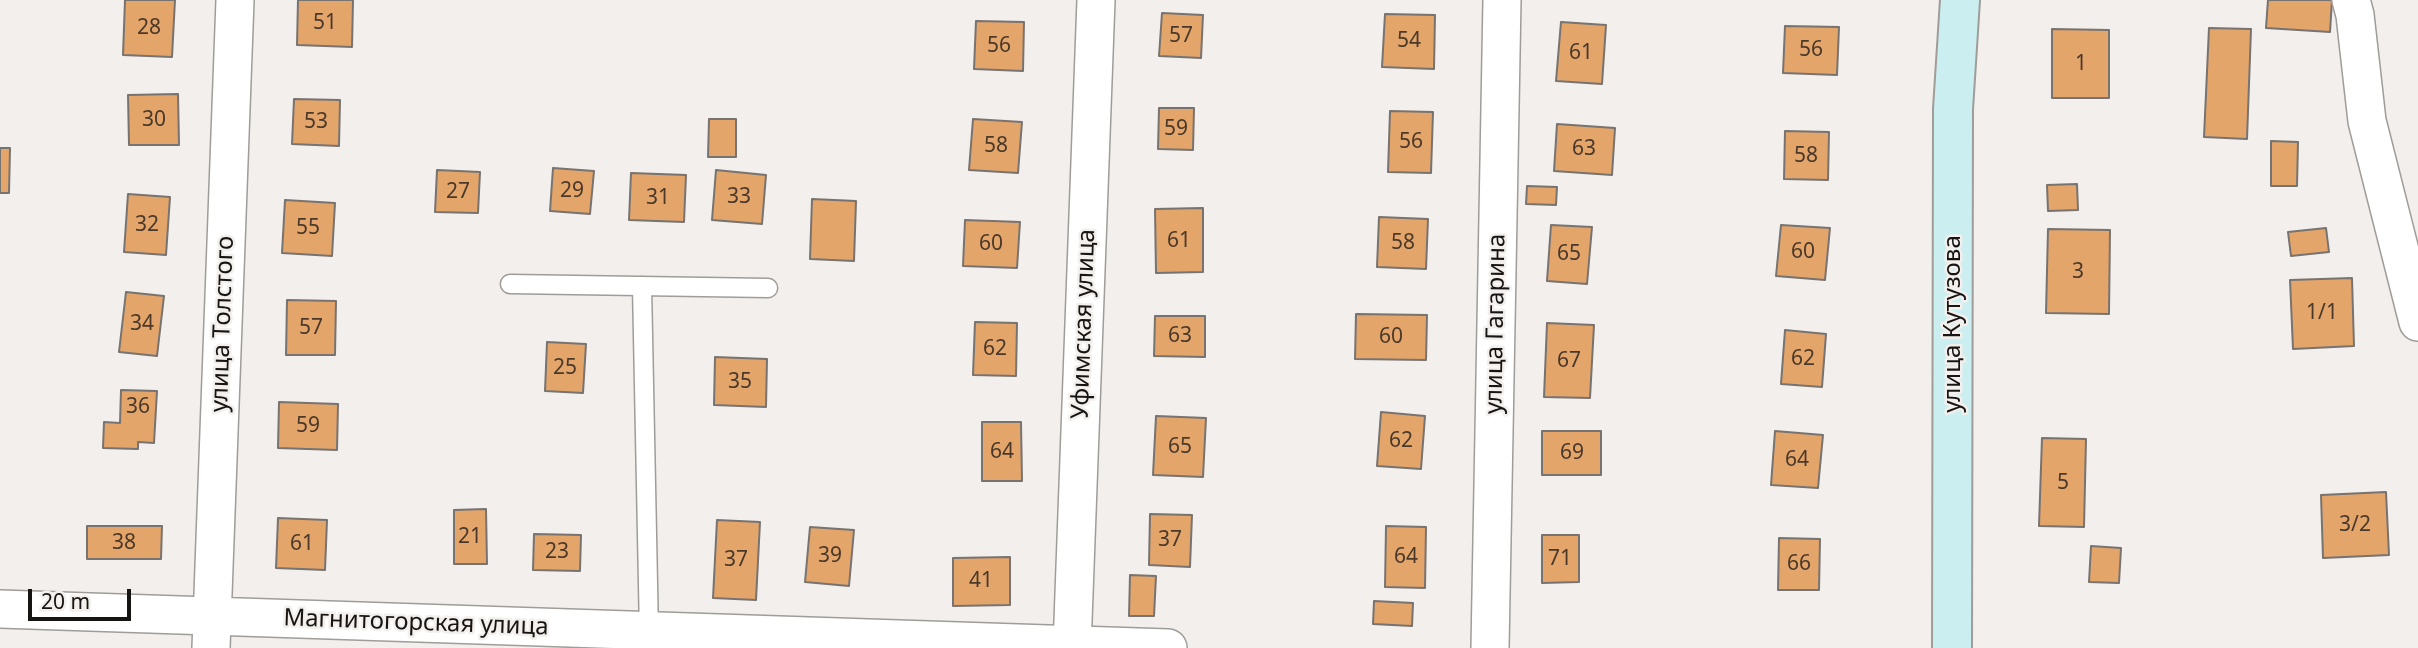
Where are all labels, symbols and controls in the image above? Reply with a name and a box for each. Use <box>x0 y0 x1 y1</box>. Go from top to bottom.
house number: 51 <box>313 10 337 36</box>
house number: 28 <box>137 15 161 41</box>
house number: 57 <box>1169 23 1193 49</box>
house number: 54 <box>1397 28 1421 54</box>
house number: 56 <box>987 33 1011 59</box>
house number: 56 <box>1799 37 1823 63</box>
house number: 61 <box>1569 40 1593 66</box>
house number: 1 <box>2075 51 2087 77</box>
house number: 30 <box>142 107 166 133</box>
house number: 53 <box>304 109 328 135</box>
house number: 59 <box>1164 116 1188 142</box>
house number: 56 <box>1399 129 1423 155</box>
house number: 58 <box>984 133 1008 159</box>
house number: 63 <box>1572 136 1596 162</box>
house number: 58 <box>1794 143 1818 169</box>
house number: 29 <box>560 178 584 204</box>
house number: 27 <box>446 179 470 205</box>
house number: 33 <box>727 184 751 210</box>
house number: 31 <box>646 185 670 211</box>
house number: 32 <box>135 212 159 238</box>
house number: 55 <box>296 215 320 241</box>
house number: 61 <box>1167 228 1191 254</box>
street label: Уфимская улица <box>1066 229 1102 419</box>
house number: 58 <box>1391 230 1415 256</box>
house number: 60 <box>979 231 1003 257</box>
street label: улица Гагарина <box>1480 234 1512 414</box>
street label: улица Толстого <box>206 235 240 413</box>
street label: улица Кутузова <box>1939 235 1967 413</box>
house number: 60 <box>1791 239 1815 265</box>
house number: 65 <box>1557 241 1581 267</box>
house number: 3 <box>2072 259 2084 285</box>
house number: 1/1 <box>2306 300 2338 326</box>
house number: 34 <box>130 311 154 337</box>
house number: 57 <box>299 315 323 341</box>
house number: 63 <box>1168 323 1192 349</box>
house number: 60 <box>1379 324 1403 350</box>
house number: 62 <box>983 336 1007 362</box>
house number: 62 <box>1791 346 1815 372</box>
house number: 67 <box>1557 348 1581 374</box>
house number: 25 <box>553 355 577 381</box>
house number: 35 <box>728 369 752 395</box>
house number: 36 <box>126 394 150 420</box>
house number: 59 <box>296 413 320 439</box>
house number: 62 <box>1389 428 1413 454</box>
house number: 65 <box>1168 434 1192 460</box>
house number: 64 <box>990 439 1014 465</box>
house number: 69 <box>1560 440 1584 466</box>
house number: 64 <box>1785 447 1809 473</box>
house number: 5 <box>2057 470 2069 496</box>
house number: 3/2 <box>2339 512 2371 538</box>
house number: 21 <box>458 524 482 550</box>
house number: 37 <box>1158 527 1182 553</box>
house number: 38 <box>112 530 136 556</box>
house number: 61 <box>290 531 314 557</box>
house number: 23 <box>545 539 569 565</box>
house number: 39 <box>818 543 842 569</box>
house number: 64 <box>1394 544 1418 570</box>
house number: 71 <box>1548 546 1572 572</box>
house number: 37 <box>724 547 748 573</box>
house number: 66 <box>1787 551 1811 577</box>
house number: 41 <box>969 568 993 594</box>
scale bar <box>32 574 135 618</box>
text: 20 m <box>41 587 90 615</box>
street label: Магнитогорская улица <box>283 604 549 642</box>

